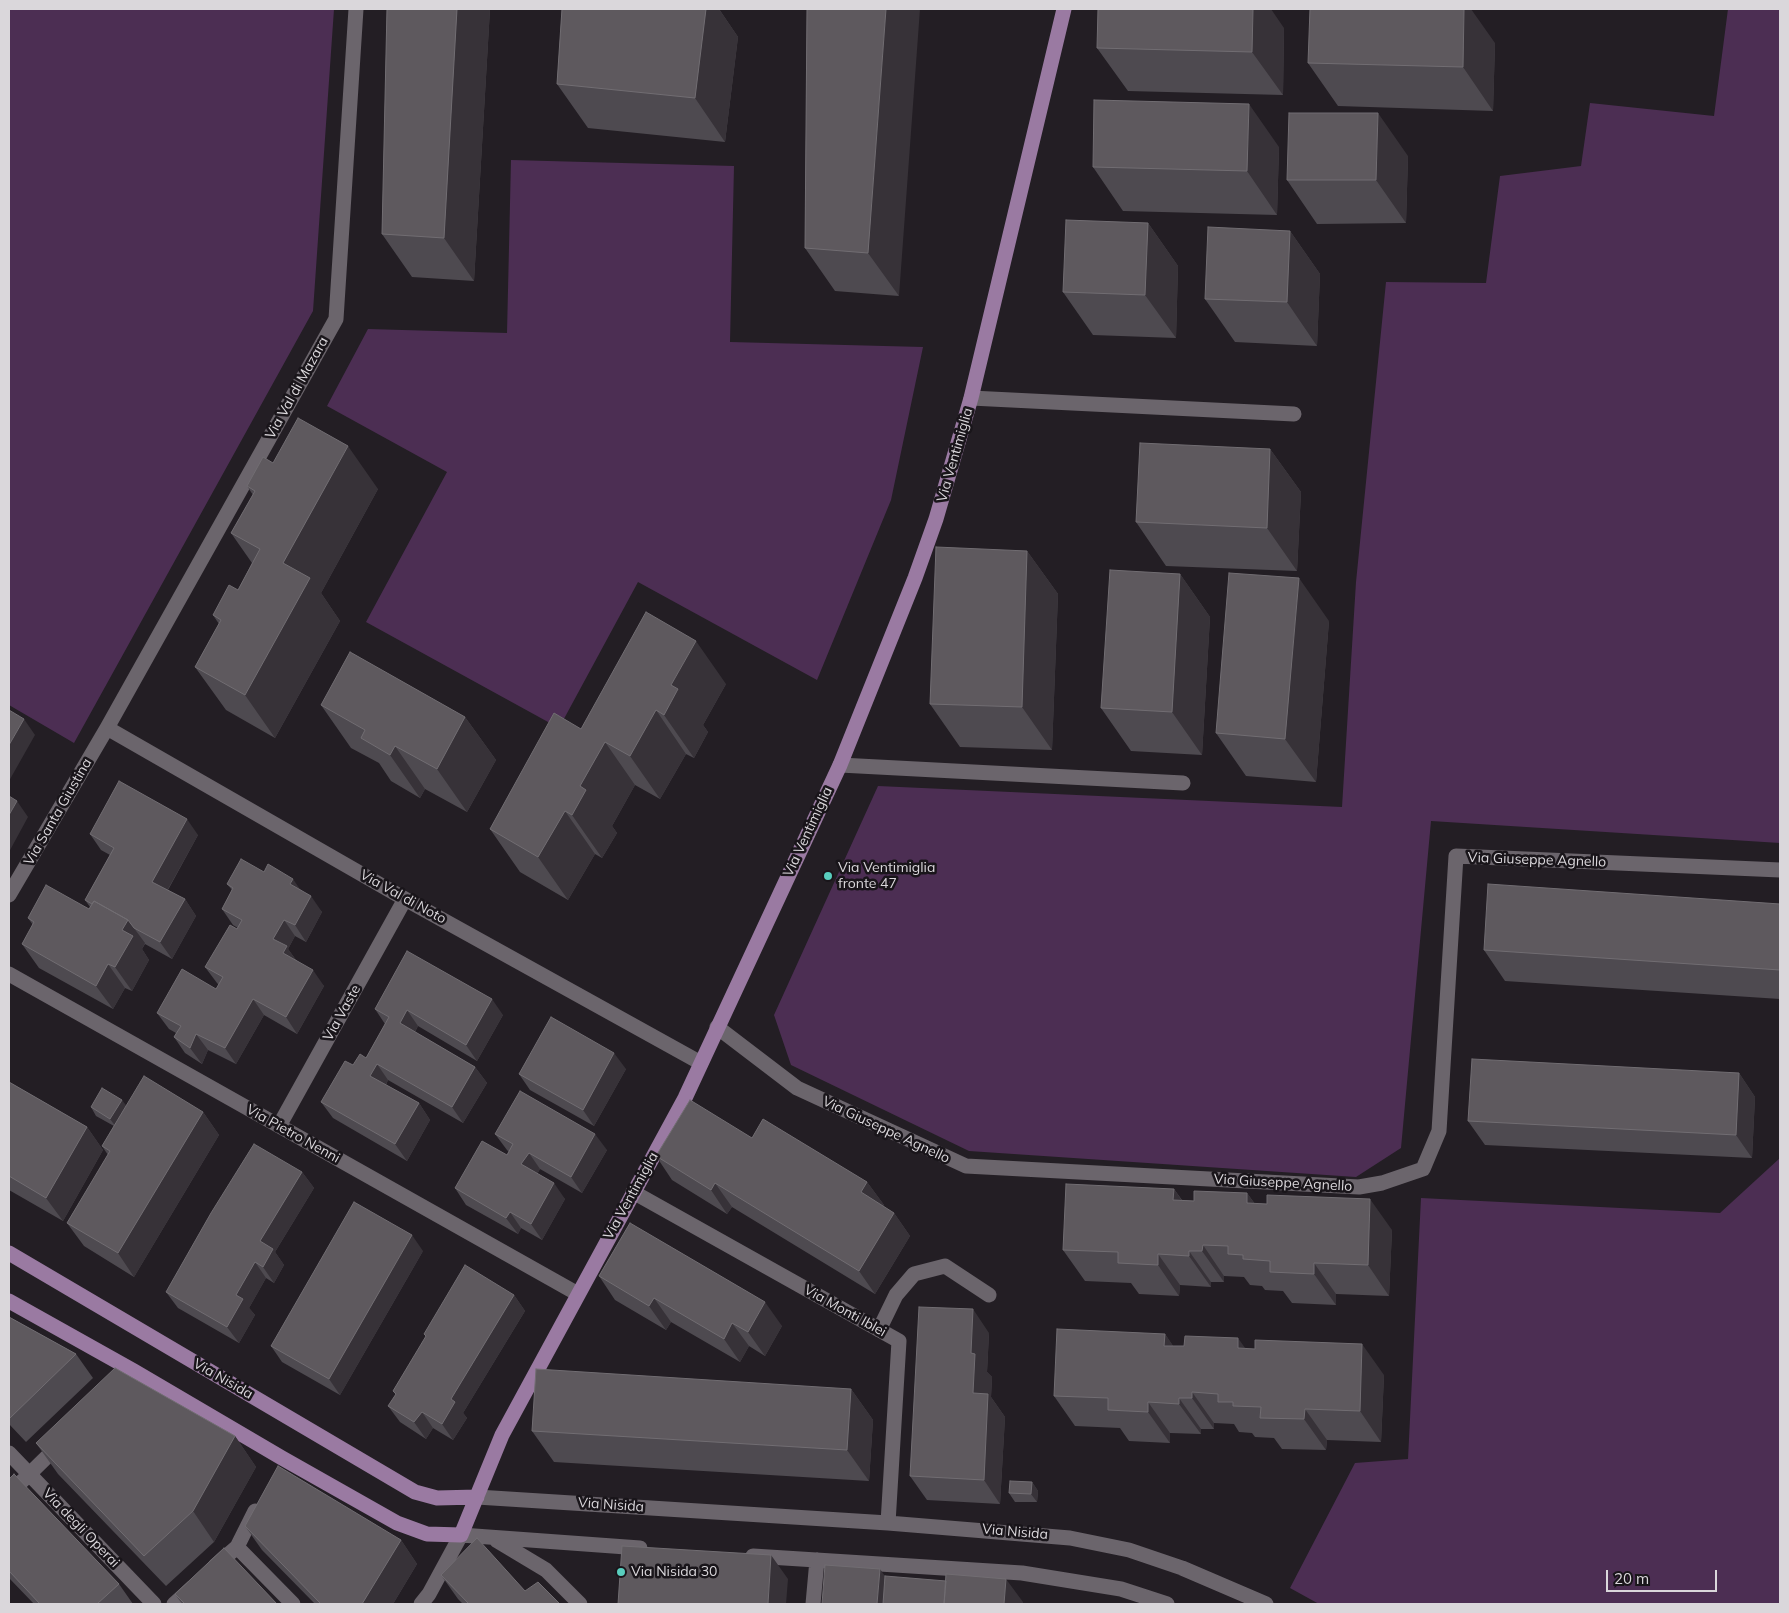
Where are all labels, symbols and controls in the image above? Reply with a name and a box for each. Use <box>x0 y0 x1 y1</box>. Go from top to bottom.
street label: Via Val di Mazara <box>262 334 332 442</box>
street label: Via Ventimiglia <box>934 406 976 504</box>
street label: Via Santa Giustina <box>21 755 95 869</box>
street label: Via Ventimiglia <box>780 784 836 880</box>
street label: Via Giuseppe Agnello <box>1467 849 1607 871</box>
place label: Via Ventimiglia fronte 47 <box>838 860 935 892</box>
street label: Via Val di Noto <box>357 866 449 928</box>
marker: Via Ventimiglia fronte 47 <box>822 870 834 882</box>
street label: Via Vaste <box>320 982 364 1044</box>
street label: Via Giuseppe Agnello <box>820 1093 952 1167</box>
street label: Via Pietro Nenni <box>243 1101 343 1167</box>
street label: Via Ventimiglia <box>600 1149 662 1243</box>
street label: Via Giuseppe Agnello <box>1213 1171 1353 1195</box>
street label: Via Monti Iblei <box>801 1281 889 1341</box>
street label: Via Nisida <box>190 1355 256 1403</box>
street label: Via degli Operai <box>39 1485 123 1571</box>
street label: Via Nisida <box>577 1494 645 1516</box>
street label: Via Nisida <box>981 1521 1049 1543</box>
scale bar <box>1609 1560 1720 1592</box>
place label: Via Nisida 30 <box>631 1564 717 1580</box>
marker: Via Nisida 30 <box>615 1566 627 1578</box>
text: 20 m <box>1614 1569 1649 1588</box>

